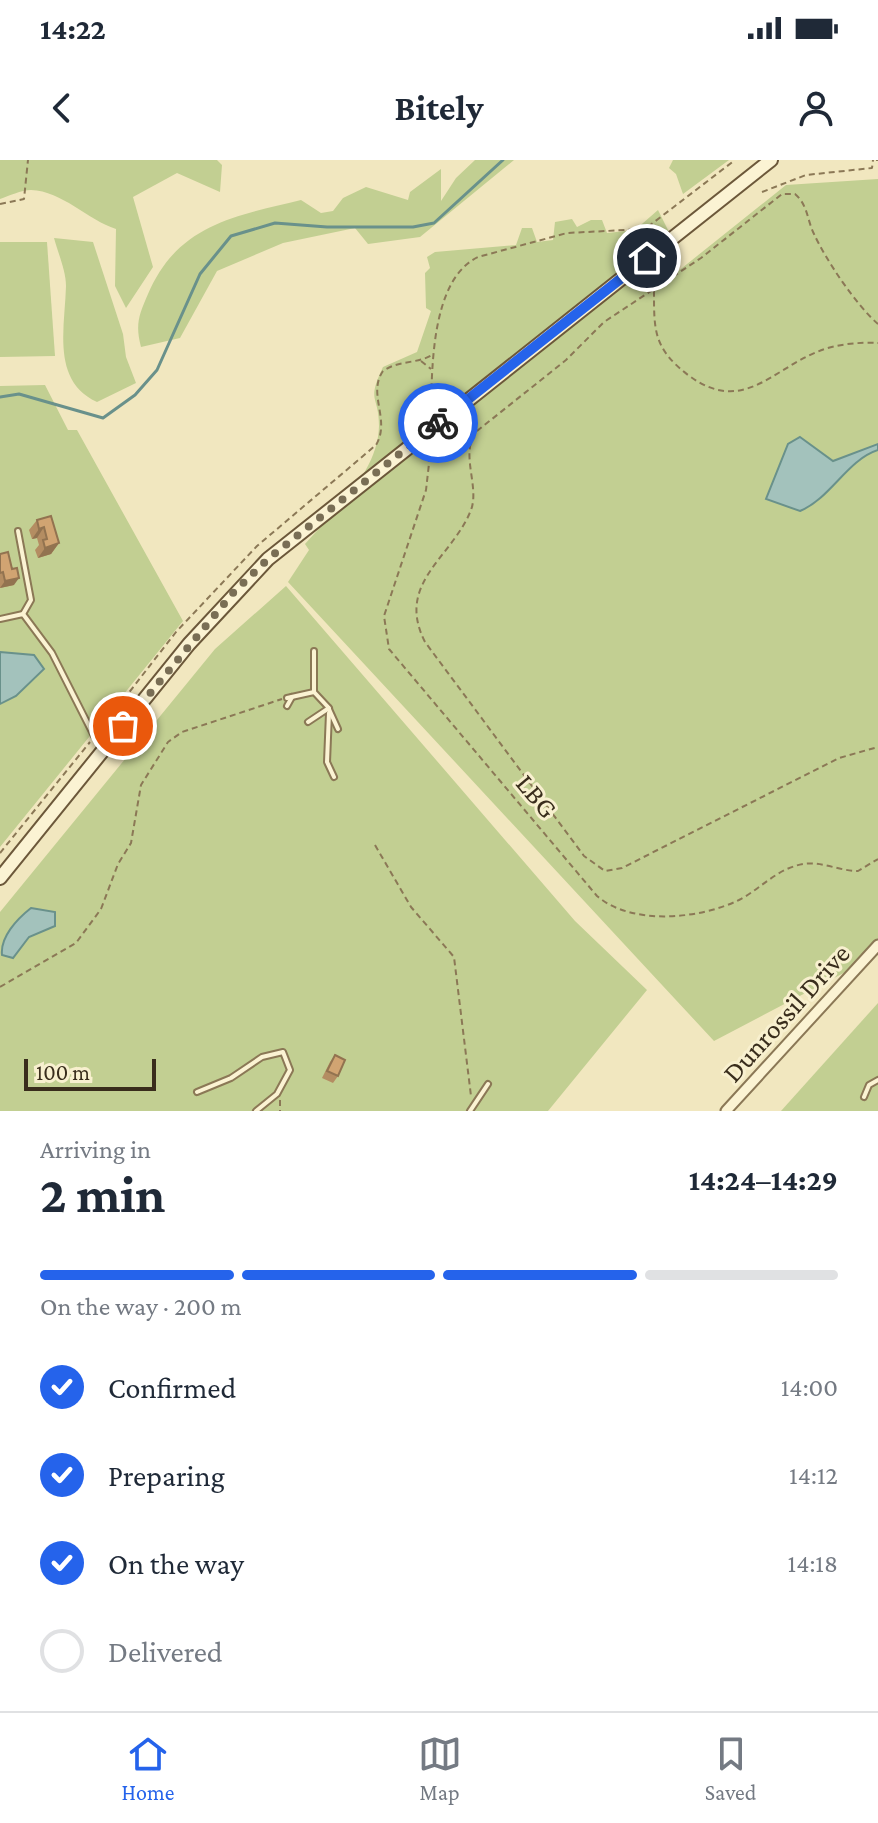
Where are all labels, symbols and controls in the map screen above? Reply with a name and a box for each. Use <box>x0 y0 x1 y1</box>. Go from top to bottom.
text: 14:22 <box>40 12 106 45</box>
icon: back <box>40 86 84 130</box>
icon: person <box>794 86 838 130</box>
text: Bitely <box>395 88 483 128</box>
pin <box>613 224 681 292</box>
icon: home <box>625 236 669 280</box>
courier <box>398 383 478 463</box>
icon: bike <box>416 401 460 445</box>
pin <box>89 692 157 760</box>
icon: bag <box>101 704 145 748</box>
street label: LBG <box>510 768 564 824</box>
street label: Dunrossil Drive <box>716 938 856 1088</box>
scale bar <box>24 1055 156 1091</box>
text: 100 m <box>36 1060 90 1085</box>
text: Arriving in <box>40 1135 151 1164</box>
text: 14:24–14:29 <box>689 1163 838 1196</box>
text: 2 min <box>40 1165 165 1223</box>
text: On the way · 200 m <box>40 1292 242 1321</box>
icon: check <box>40 1365 84 1409</box>
text: Confirmed <box>108 1371 236 1404</box>
text: 14:00 <box>781 1373 838 1402</box>
icon: check <box>40 1453 84 1497</box>
text: Preparing <box>108 1459 225 1492</box>
text: 14:12 <box>789 1461 838 1490</box>
icon: check <box>40 1541 84 1585</box>
text: On the way <box>108 1547 244 1580</box>
text: 14:18 <box>788 1549 838 1578</box>
text: Delivered <box>108 1635 223 1668</box>
tab: Home <box>122 1732 174 1805</box>
tab: Map <box>418 1732 462 1805</box>
tab: Saved <box>705 1732 756 1805</box>

